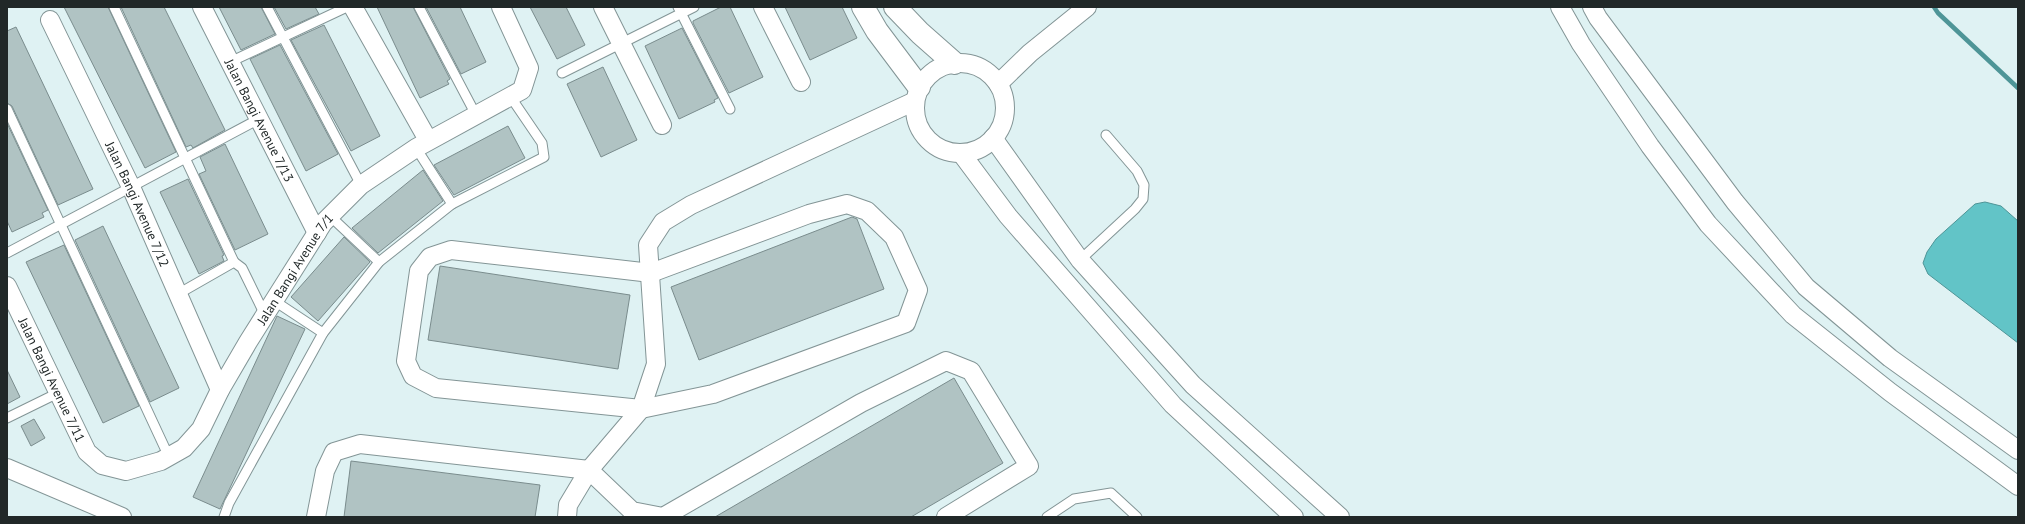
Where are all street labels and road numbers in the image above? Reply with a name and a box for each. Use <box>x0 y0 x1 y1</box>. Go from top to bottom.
street label: Jalan Bangi Avenue 7/13 <box>220 55 298 185</box>
street label: Jalan Bangi Avenue 7/12 <box>101 138 173 270</box>
street label: Jalan Bangi Avenue 7/1 <box>253 210 337 329</box>
street label: Jalan Bangi Avenue 7/11 <box>14 314 89 445</box>

